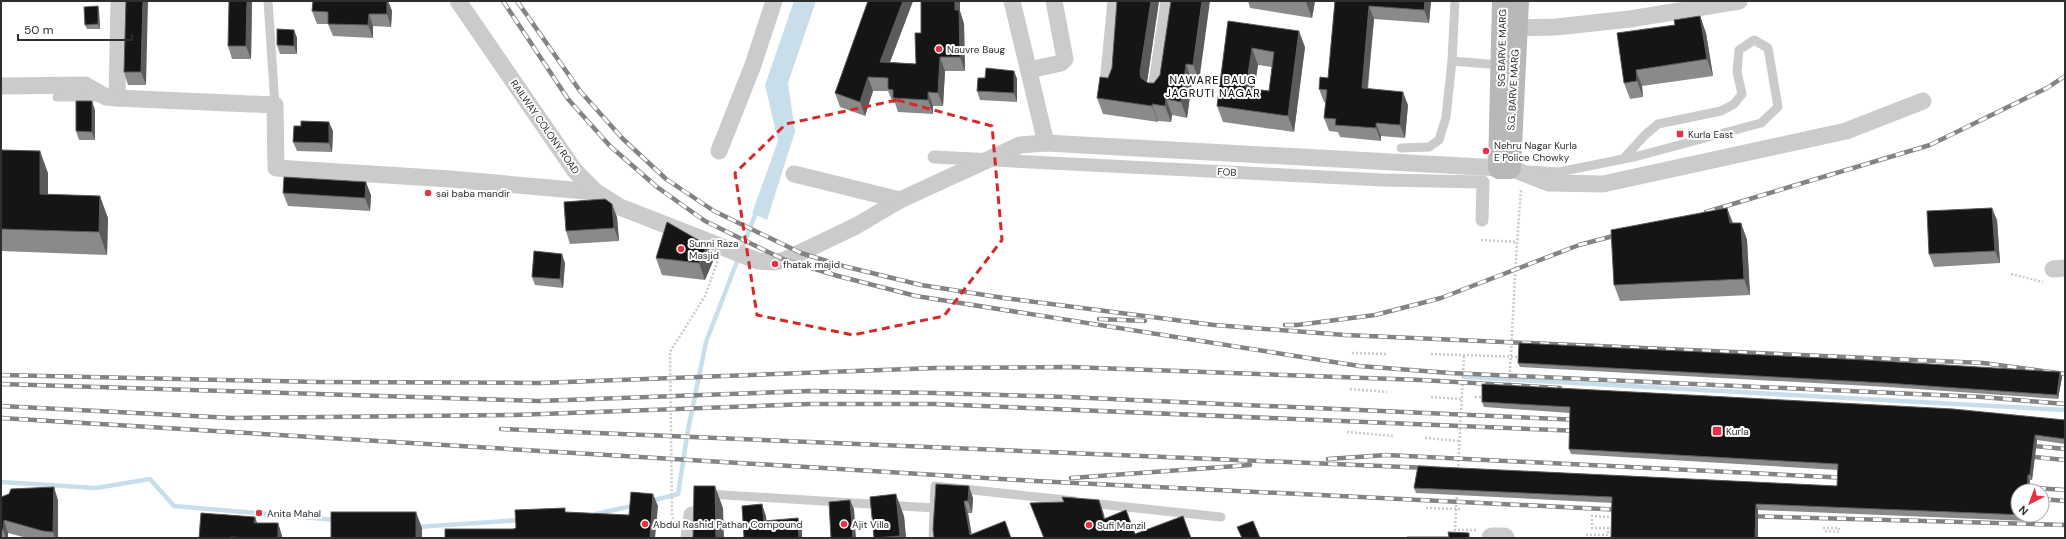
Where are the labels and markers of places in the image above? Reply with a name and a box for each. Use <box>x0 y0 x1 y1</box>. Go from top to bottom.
place label: Nauvre Baug <box>947 43 1005 56</box>
marker: Nauvre Baug <box>934 44 944 54</box>
place label: Kurla East <box>1688 128 1733 141</box>
marker: Kurla East <box>1675 129 1685 139</box>
place label: Nehru Nagar Kurla E Police Chowky <box>1494 139 1577 164</box>
marker: Nehru Nagar Kurla E Police Chowky <box>1481 146 1491 156</box>
place label: sai baba mandir <box>436 187 510 200</box>
marker: sai baba mandir <box>423 188 433 198</box>
place label: Sunni Raza Masjid <box>689 237 738 262</box>
marker: Sunni Raza Masjid <box>676 244 686 254</box>
place label: fhatak majid <box>783 258 840 271</box>
marker: fhatak majid <box>770 259 780 269</box>
marker: Kurla <box>1711 425 1723 437</box>
place label: Kurla <box>1726 425 1749 438</box>
place label: Anita Mahal <box>267 507 321 520</box>
marker: Anita Mahal <box>254 508 264 518</box>
place label: Abdul Rashid Pathan Compound <box>653 518 802 531</box>
place label: Ajit Villa <box>852 518 889 531</box>
marker: Abdul Rashid Pathan Compound <box>640 519 650 529</box>
marker: Ajit Villa <box>839 519 849 529</box>
place label: Sufi Manzil <box>1097 519 1146 532</box>
marker: Sufi Manzil <box>1084 520 1094 530</box>

